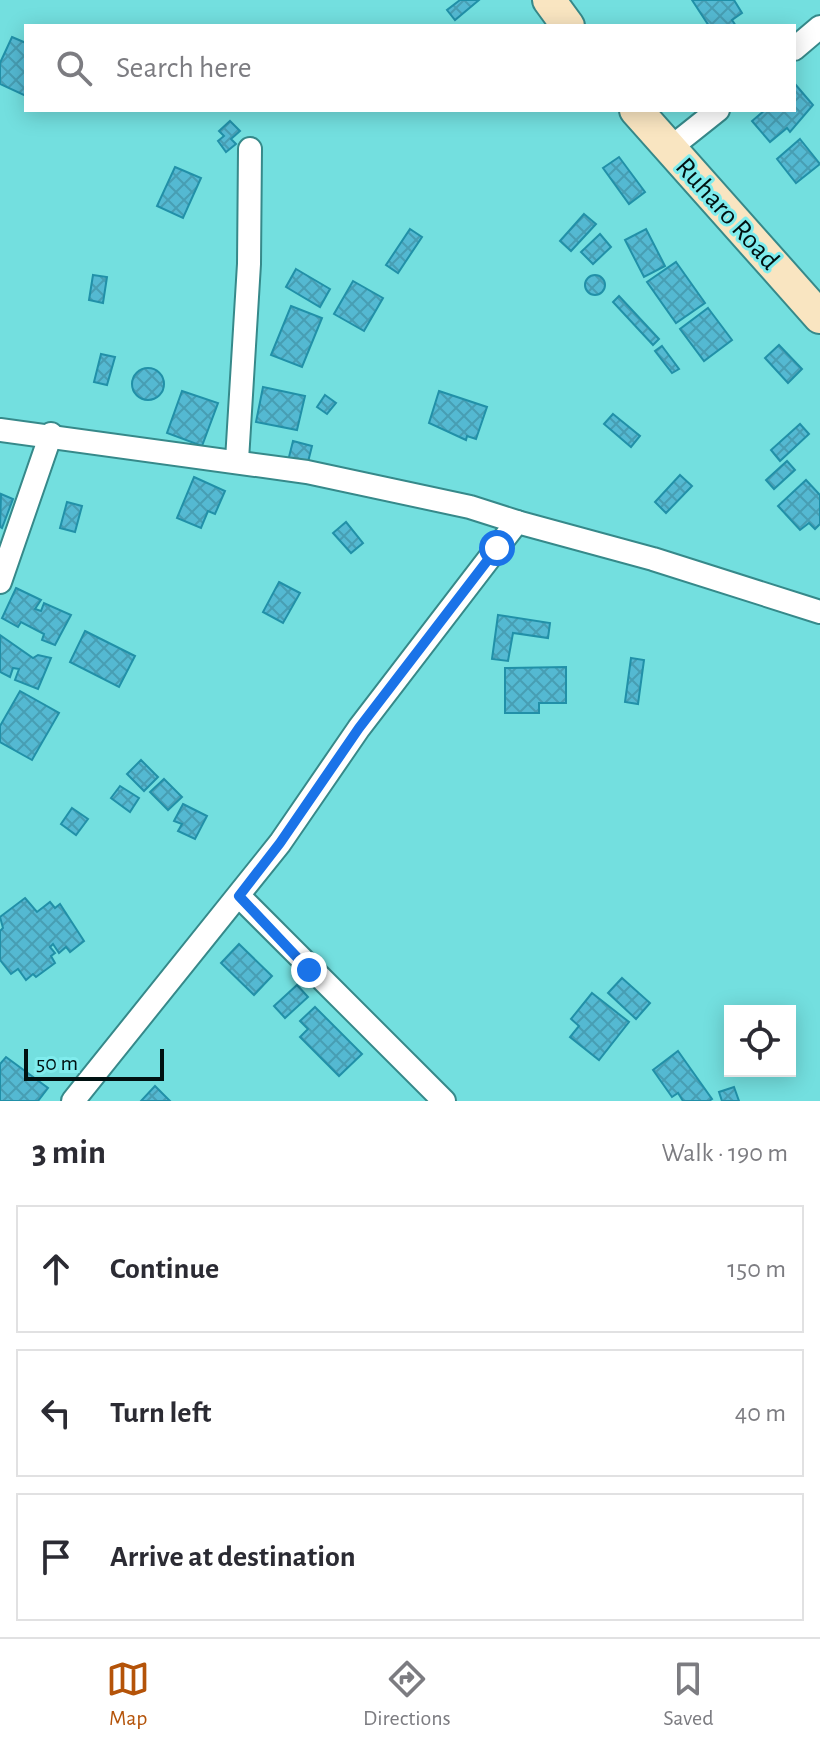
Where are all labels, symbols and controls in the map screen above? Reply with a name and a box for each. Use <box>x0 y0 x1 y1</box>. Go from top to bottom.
search box <box>24 24 796 112</box>
icon: search <box>52 46 96 90</box>
text: Search here <box>116 53 252 83</box>
street label: Ruharo Road <box>670 153 784 275</box>
route start <box>479 530 515 566</box>
route end <box>291 952 327 988</box>
map controls <box>724 1005 796 1077</box>
button: locate <box>724 1005 796 1077</box>
scale bar <box>24 1045 164 1081</box>
text: 50 m <box>36 1052 78 1074</box>
text: 3 min <box>32 1136 106 1170</box>
text: Walk · 190 m <box>661 1140 788 1166</box>
icon: ahead <box>34 1247 78 1291</box>
text: Continue <box>110 1254 219 1284</box>
text: 150 m <box>727 1256 786 1282</box>
icon: left <box>34 1391 78 1435</box>
text: Turn left <box>110 1398 211 1428</box>
text: 40 m <box>735 1400 786 1426</box>
icon: arrive <box>34 1535 78 1579</box>
text: Arrive at destination <box>110 1542 356 1572</box>
tab: Map <box>106 1657 150 1731</box>
tab: Directions <box>363 1657 451 1731</box>
tab: Saved <box>663 1657 714 1731</box>

